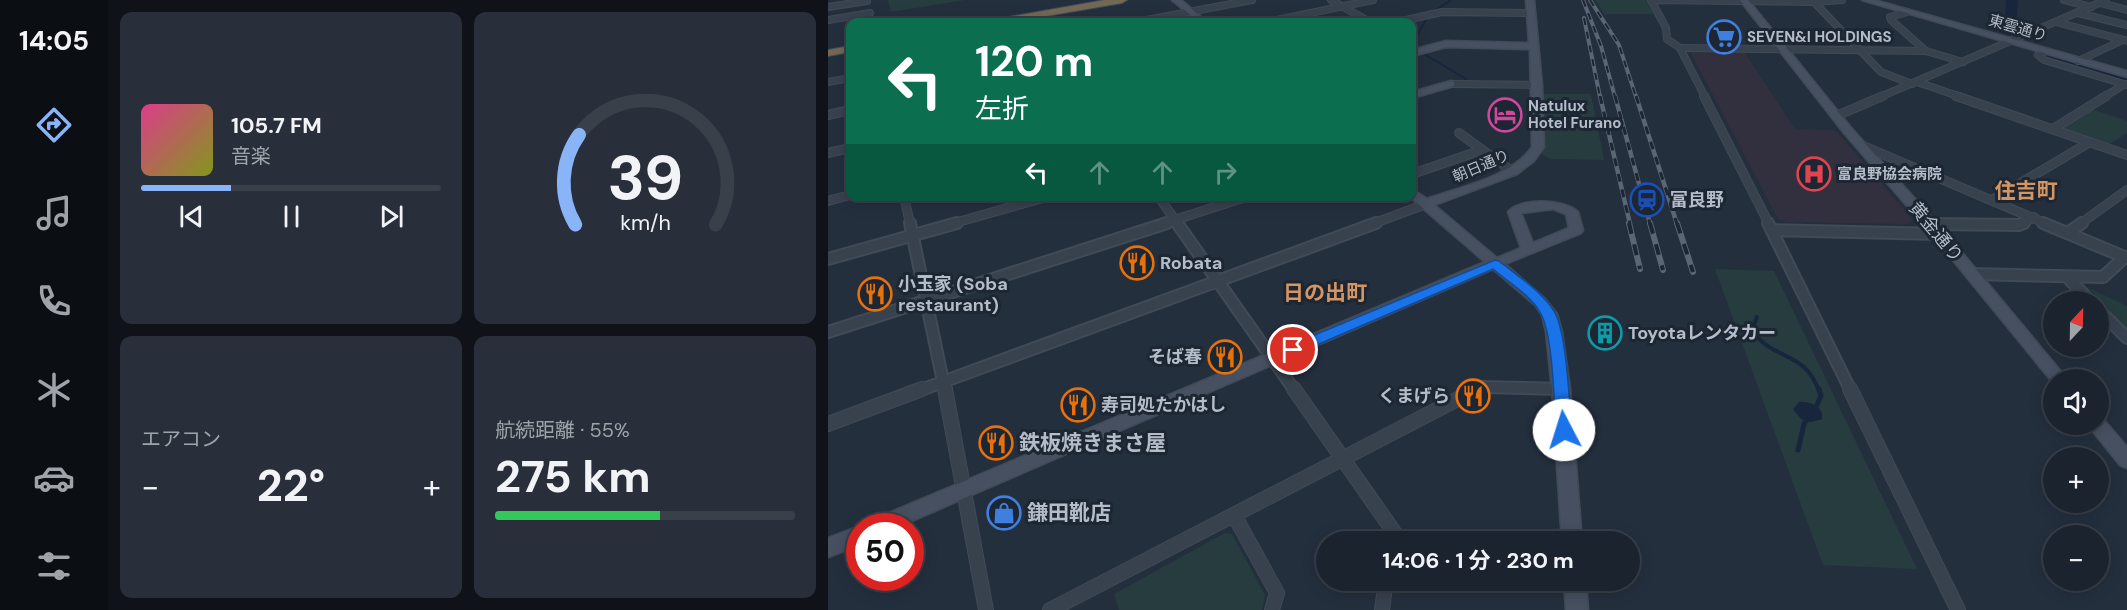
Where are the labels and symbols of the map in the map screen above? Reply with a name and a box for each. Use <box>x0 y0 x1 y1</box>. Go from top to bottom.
street label: 東雲通り <box>1986 10 2050 46</box>
supermarket icon: SEVEN&I HOLDINGS <box>1706 19 1742 55</box>
place label: SEVEN&I HOLDINGS <box>1747 27 1892 47</box>
place label: Natulux Hotel Furano <box>1528 96 1621 133</box>
hotel icon: Natulux Hotel Furano <box>1487 97 1523 133</box>
street label: 朝日通り <box>1449 145 1513 187</box>
hospital icon: 富良野協会病院 <box>1796 156 1832 192</box>
place label: 富良野協会病院 <box>1837 164 1942 184</box>
district label: 住吉町 <box>1995 177 2058 205</box>
station icon: 富良野 <box>1629 182 1665 218</box>
place label: 富良野 <box>1670 188 1724 212</box>
street label: 黄金通り <box>1904 197 1968 267</box>
restaurant icon: Robata <box>1119 245 1155 281</box>
place label: Robata <box>1160 251 1222 275</box>
place label: 小玉家 (Soba restaurant) <box>898 272 1008 317</box>
restaurant icon: 小玉家 (Soba restaurant) <box>857 276 893 312</box>
district label: 日の出町 <box>1283 279 1367 307</box>
north arrow <box>2043 291 2109 357</box>
building icon: Toyotaレンタカー <box>1587 315 1623 351</box>
place label: Toyotaレンタカー <box>1628 321 1776 345</box>
pin <box>1267 324 1318 375</box>
restaurant icon: そば春 <box>1207 339 1243 375</box>
place label: そば春 <box>1148 345 1202 369</box>
restaurant icon: くまげら <box>1455 378 1491 414</box>
place label: くまげら <box>1378 384 1450 408</box>
restaurant icon: 寿司処たかはし <box>1060 387 1096 423</box>
place label: 寿司処たかはし <box>1101 393 1226 417</box>
position arrow <box>1532 398 1596 462</box>
restaurant icon: 鉄板焼きまさ屋 <box>978 425 1014 461</box>
place label: 鉄板焼きまさ屋 <box>1019 429 1166 457</box>
shop icon: 鎌田靴店 <box>986 495 1022 531</box>
place label: 鎌田靴店 <box>1027 499 1111 527</box>
speed limit sign: 50 <box>846 513 924 591</box>

